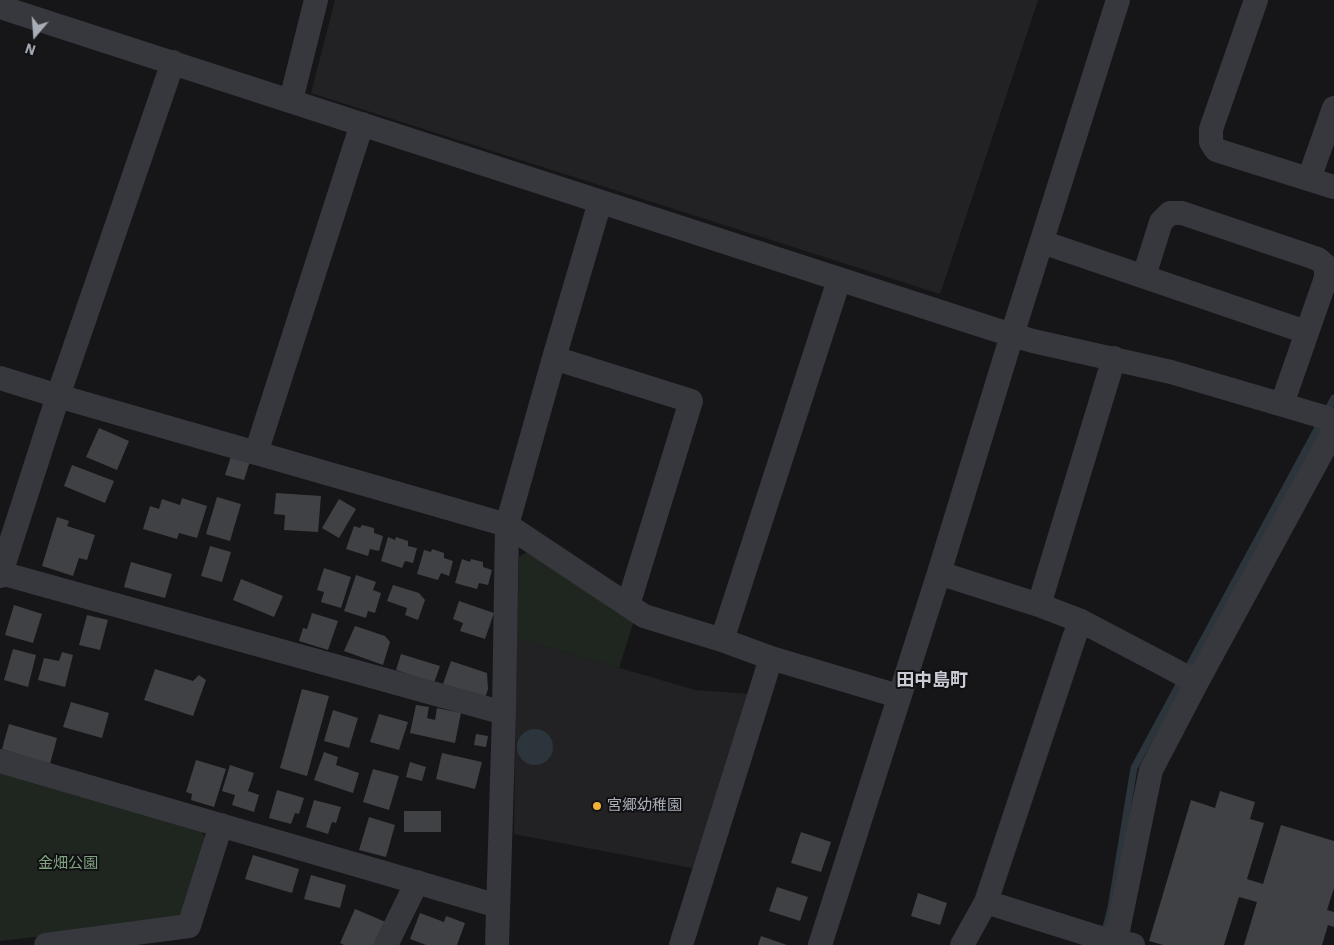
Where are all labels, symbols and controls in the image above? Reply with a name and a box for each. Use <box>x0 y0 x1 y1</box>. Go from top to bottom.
north arrow <box>10 10 60 60</box>
text: N <box>23 39 38 59</box>
district label: 田中島町 <box>896 670 968 692</box>
place label: 宮郷幼稚園 <box>607 797 682 815</box>
marker: 宮郷幼稚園 <box>591 800 603 812</box>
park label: 金畑公園 <box>38 855 98 873</box>

